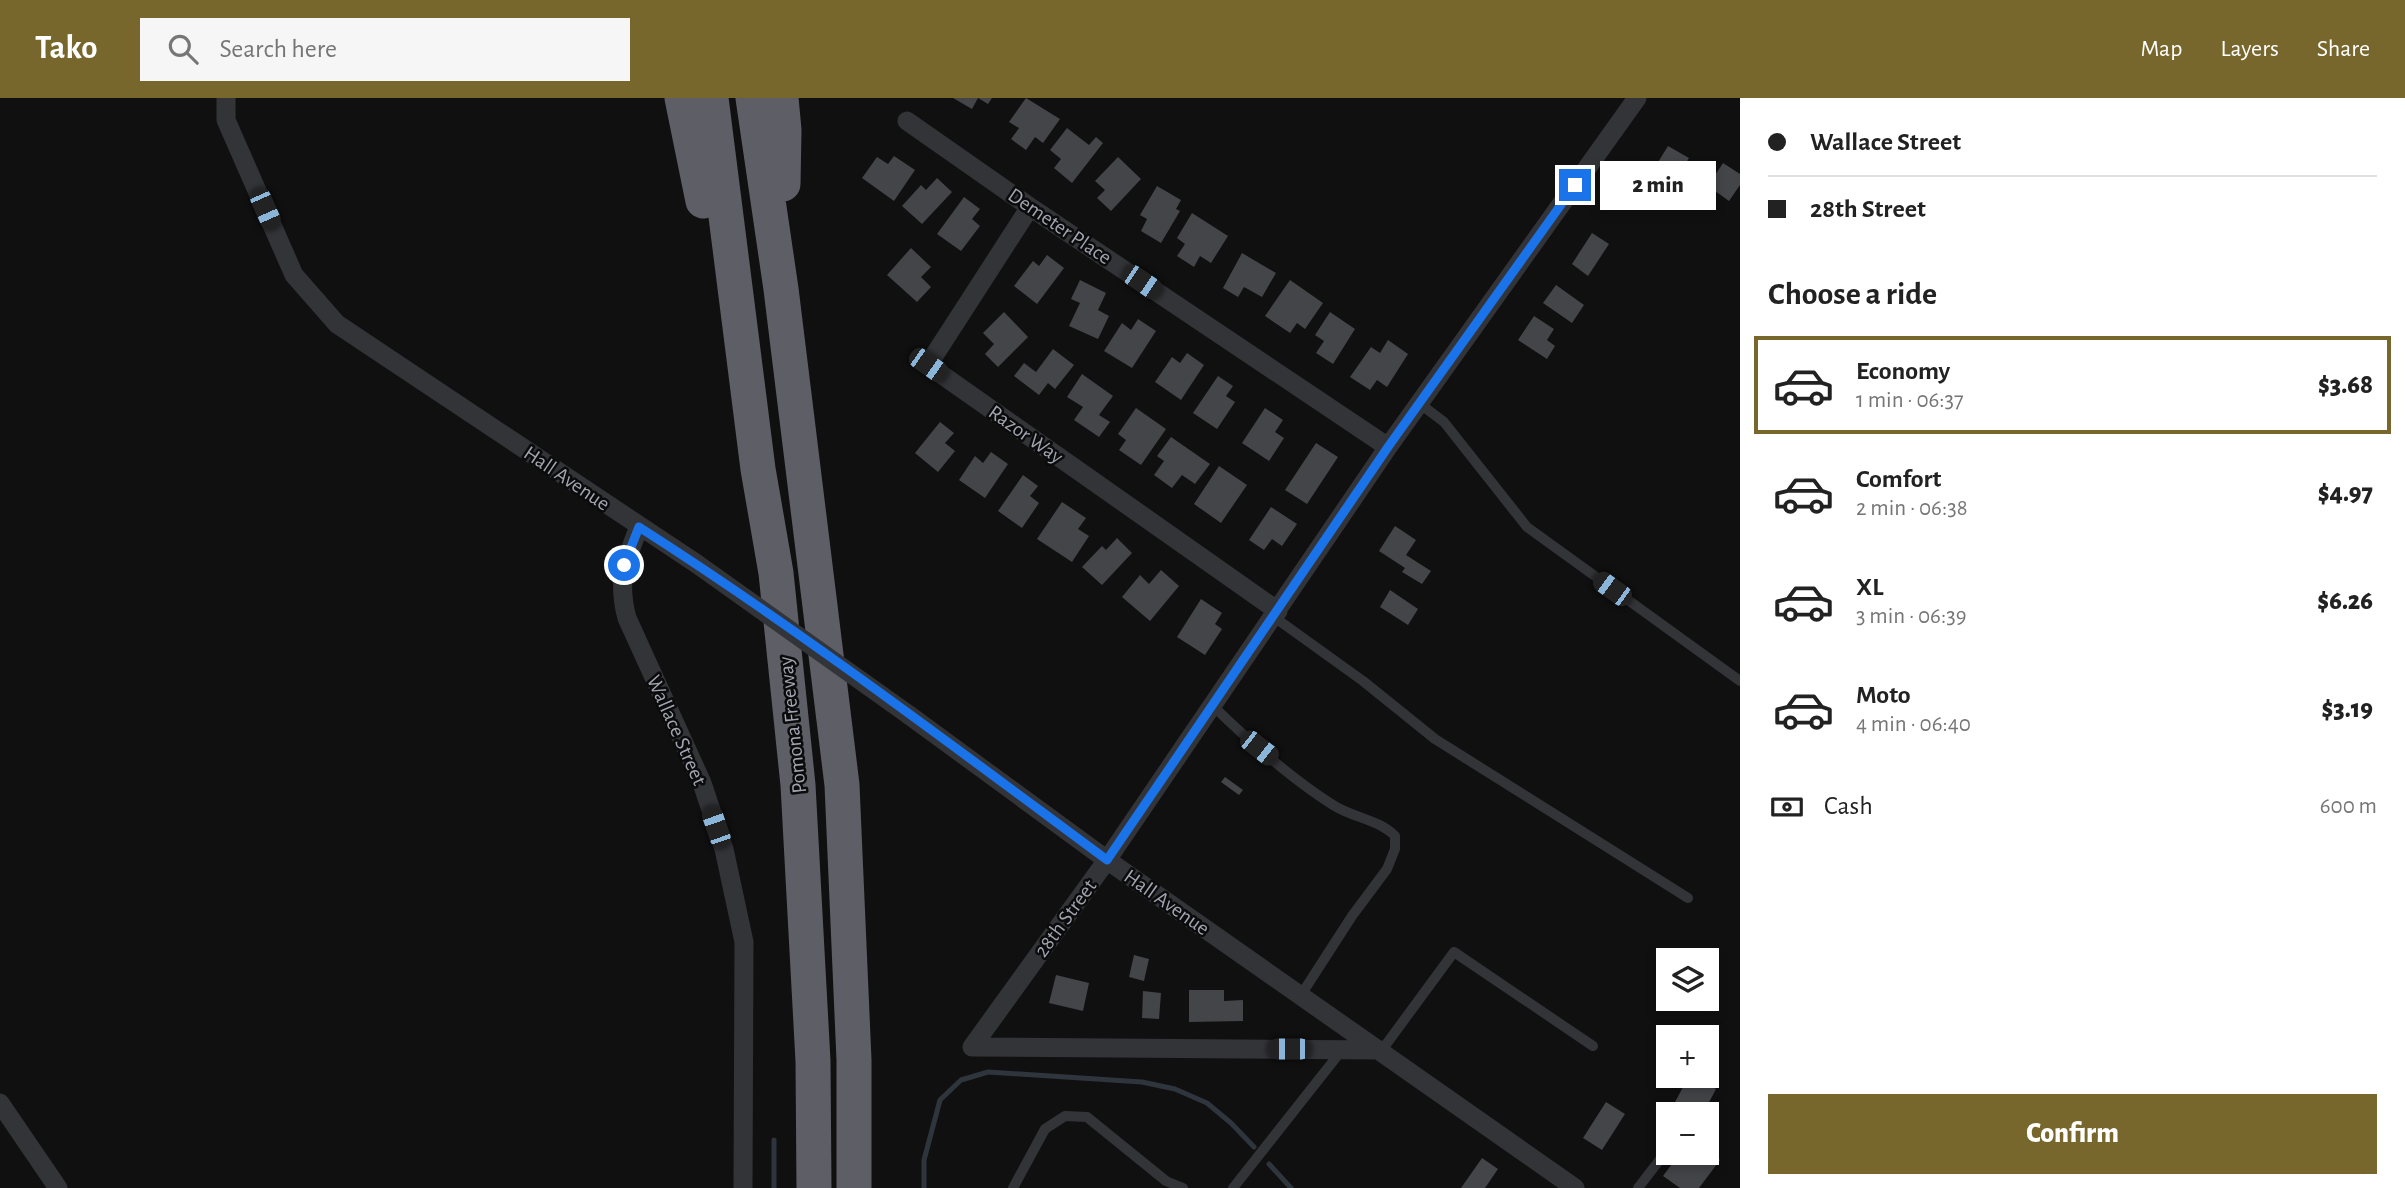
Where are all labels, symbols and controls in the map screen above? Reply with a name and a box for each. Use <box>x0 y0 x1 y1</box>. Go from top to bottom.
search box <box>140 18 630 81</box>
icon: search <box>164 30 202 68</box>
text: Tako <box>35 32 98 65</box>
text: Search here <box>220 36 337 62</box>
text: Map <box>2140 37 2182 61</box>
text: Layers <box>2220 37 2279 61</box>
text: Share <box>2317 37 2370 61</box>
text: Wallace Street <box>1810 129 1961 155</box>
callout: 2 min <box>1600 160 1715 210</box>
route end <box>1559 169 1591 201</box>
text: 2 min <box>1632 174 1684 197</box>
street label: Demeter Place <box>1004 184 1115 269</box>
car <box>247 186 284 232</box>
text: 28th Street <box>1810 196 1926 222</box>
car <box>1119 262 1166 302</box>
text: Choose a ride <box>1768 278 1937 310</box>
car <box>905 344 952 386</box>
icon: car <box>1772 354 1835 417</box>
text: Economy <box>1856 358 1950 384</box>
text: $3.68 <box>2318 372 2373 398</box>
text: 1 min · 06:37 <box>1856 389 1964 412</box>
street label: Razor Way <box>985 401 1067 468</box>
street label: Hall Avenue <box>520 442 614 515</box>
icon: car <box>1772 462 1835 525</box>
text: Comfort <box>1856 466 1941 492</box>
text: $4.97 <box>2318 480 2373 506</box>
text: 2 min · 06:38 <box>1856 497 1968 520</box>
route start <box>608 549 640 581</box>
car <box>1589 568 1636 610</box>
icon: car <box>1772 570 1835 633</box>
text: XL <box>1856 574 1883 600</box>
text: $6.26 <box>2317 588 2373 614</box>
text: 3 min · 06:39 <box>1856 605 1966 628</box>
street label: Pomona Freeway <box>775 655 810 795</box>
street label: Wallace Street <box>643 672 710 789</box>
icon: car <box>1772 678 1835 741</box>
text: Moto <box>1856 682 1911 708</box>
text: $3.19 <box>2321 696 2373 722</box>
text: 4 min · 06:40 <box>1856 713 1971 736</box>
car <box>1236 727 1283 769</box>
icon: cash <box>1768 788 1806 826</box>
text: Cash <box>1824 793 1873 819</box>
text: 600 m <box>2320 795 2377 818</box>
car <box>700 804 733 850</box>
street label: Hall Avenue <box>1120 866 1213 939</box>
street label: 28th Street <box>1030 875 1101 961</box>
map controls <box>1656 948 1719 1165</box>
button: layers <box>1656 948 1719 1011</box>
button: + <box>1656 1025 1719 1088</box>
car <box>1269 1039 1311 1060</box>
button: Confirm <box>1768 1094 2377 1174</box>
button: − <box>1656 1102 1719 1165</box>

